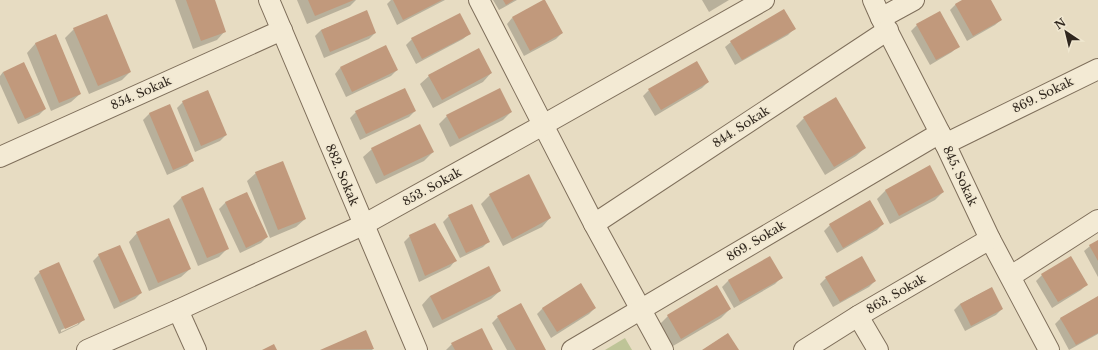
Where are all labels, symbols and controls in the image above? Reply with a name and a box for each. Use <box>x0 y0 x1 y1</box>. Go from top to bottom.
north arrow <box>1046 12 1086 52</box>
text: N <box>1052 15 1069 33</box>
street label: 854. Sokak <box>108 72 174 113</box>
street label: 869. Sokak <box>1010 73 1076 116</box>
street label: 844. Sokak <box>709 102 773 151</box>
street label: 882. Sokak <box>323 142 362 208</box>
street label: 845. Sokak <box>940 143 981 209</box>
street label: 853. Sokak <box>400 164 464 209</box>
street label: 869. Sokak <box>724 217 788 264</box>
street label: 863. Sokak <box>863 270 929 317</box>

